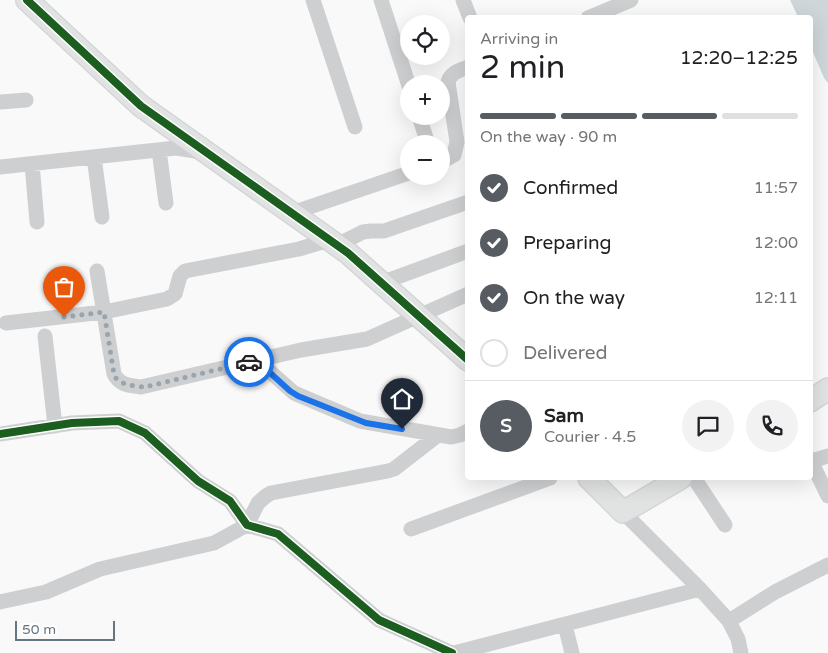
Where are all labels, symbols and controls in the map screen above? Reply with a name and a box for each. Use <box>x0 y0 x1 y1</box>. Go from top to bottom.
map controls <box>400 15 450 185</box>
button: locate <box>400 15 450 65</box>
text: Arriving in <box>480 29 558 49</box>
text: 12:20–12:25 <box>680 47 798 69</box>
text: 2 min <box>480 49 565 87</box>
button: + <box>400 75 450 125</box>
text: On the way · 90 m <box>480 127 617 147</box>
button: − <box>400 135 450 185</box>
icon: check <box>480 174 508 202</box>
text: Confirmed <box>523 177 618 199</box>
text: 11:57 <box>754 178 798 198</box>
icon: check <box>480 229 508 257</box>
text: Preparing <box>523 232 612 254</box>
text: 12:00 <box>754 233 798 253</box>
pin <box>43 266 85 317</box>
icon: bag <box>50 273 78 301</box>
icon: check <box>480 284 508 312</box>
text: On the way <box>523 287 625 309</box>
text: 12:11 <box>754 288 798 308</box>
courier <box>224 337 274 387</box>
text: Delivered <box>523 342 608 364</box>
icon: car <box>235 348 263 376</box>
pin <box>381 378 423 429</box>
icon: home <box>388 385 416 413</box>
button: chat <box>682 400 734 452</box>
button: phone <box>746 400 798 452</box>
text: Sam <box>544 405 584 427</box>
text: S <box>500 415 512 437</box>
text: Courier · 4.5 <box>544 427 636 447</box>
scale bar <box>15 618 115 641</box>
text: 50 m <box>22 621 56 638</box>

